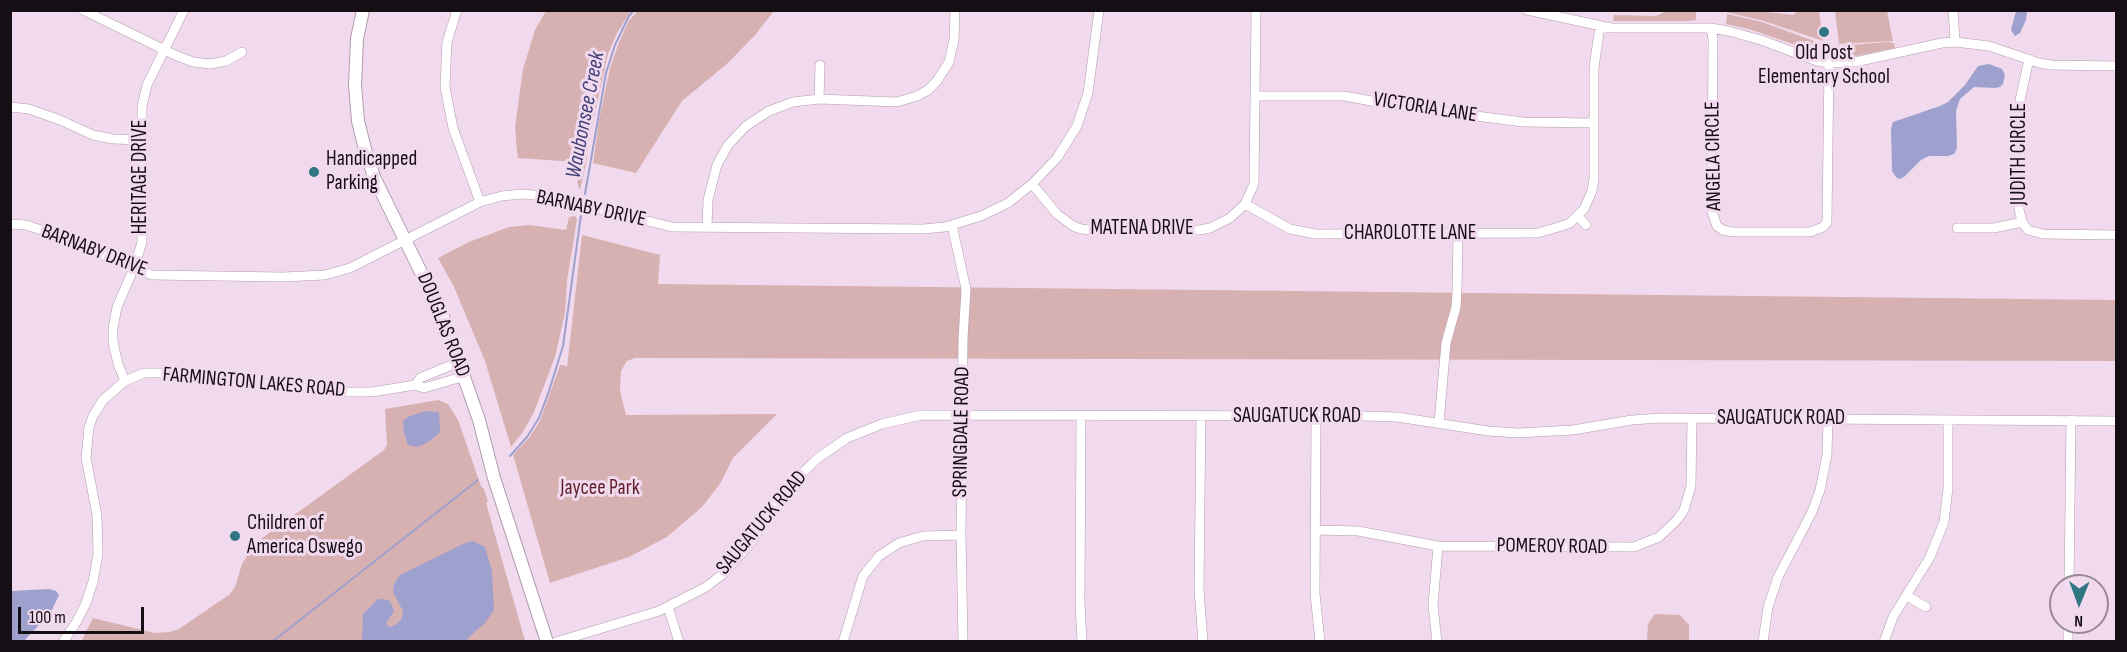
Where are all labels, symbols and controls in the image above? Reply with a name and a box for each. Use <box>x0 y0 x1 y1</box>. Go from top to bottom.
marker: Old Post Elementary School <box>1817 25 1831 39</box>
place label: Old Post Elementary School <box>1758 41 1890 91</box>
water label: Waubonsee Creek <box>561 49 611 181</box>
street label: VICTORIA LANE <box>1371 87 1479 129</box>
street label: ANGELA CIRCLE <box>1700 101 1728 211</box>
street label: JUDITH CIRCLE <box>2007 103 2033 205</box>
street label: HERITAGE DRIVE <box>128 120 154 234</box>
place label: Handicapped Parking <box>326 147 417 197</box>
marker: Handicapped Parking <box>307 165 321 179</box>
street label: BARNABY DRIVE <box>534 185 648 233</box>
street label: MATENA DRIVE <box>1090 216 1194 242</box>
street label: BARNABY DRIVE <box>38 219 150 283</box>
street label: CHAROLOTTE LANE <box>1344 221 1476 247</box>
street label: DOUGLAS ROAD <box>411 269 475 381</box>
street label: FARMINGTON LAKES ROAD <box>162 362 346 404</box>
street label: SPRINGDALE ROAD <box>948 366 976 498</box>
street label: SAUGATUCK ROAD <box>1233 404 1361 430</box>
street label: SAUGATUCK ROAD <box>1717 406 1845 432</box>
street label: SAUGATUCK ROAD <box>711 466 813 580</box>
park label: Jaycee Park <box>560 476 640 502</box>
place label: Children of America Oswego <box>247 511 363 561</box>
marker: Children of America Oswego <box>228 529 242 543</box>
street label: POMEROY ROAD <box>1496 533 1608 561</box>
north arrow <box>2049 574 2109 634</box>
scale bar <box>21 595 147 633</box>
text: 100 m <box>29 607 66 628</box>
text: N <box>2074 611 2083 630</box>

